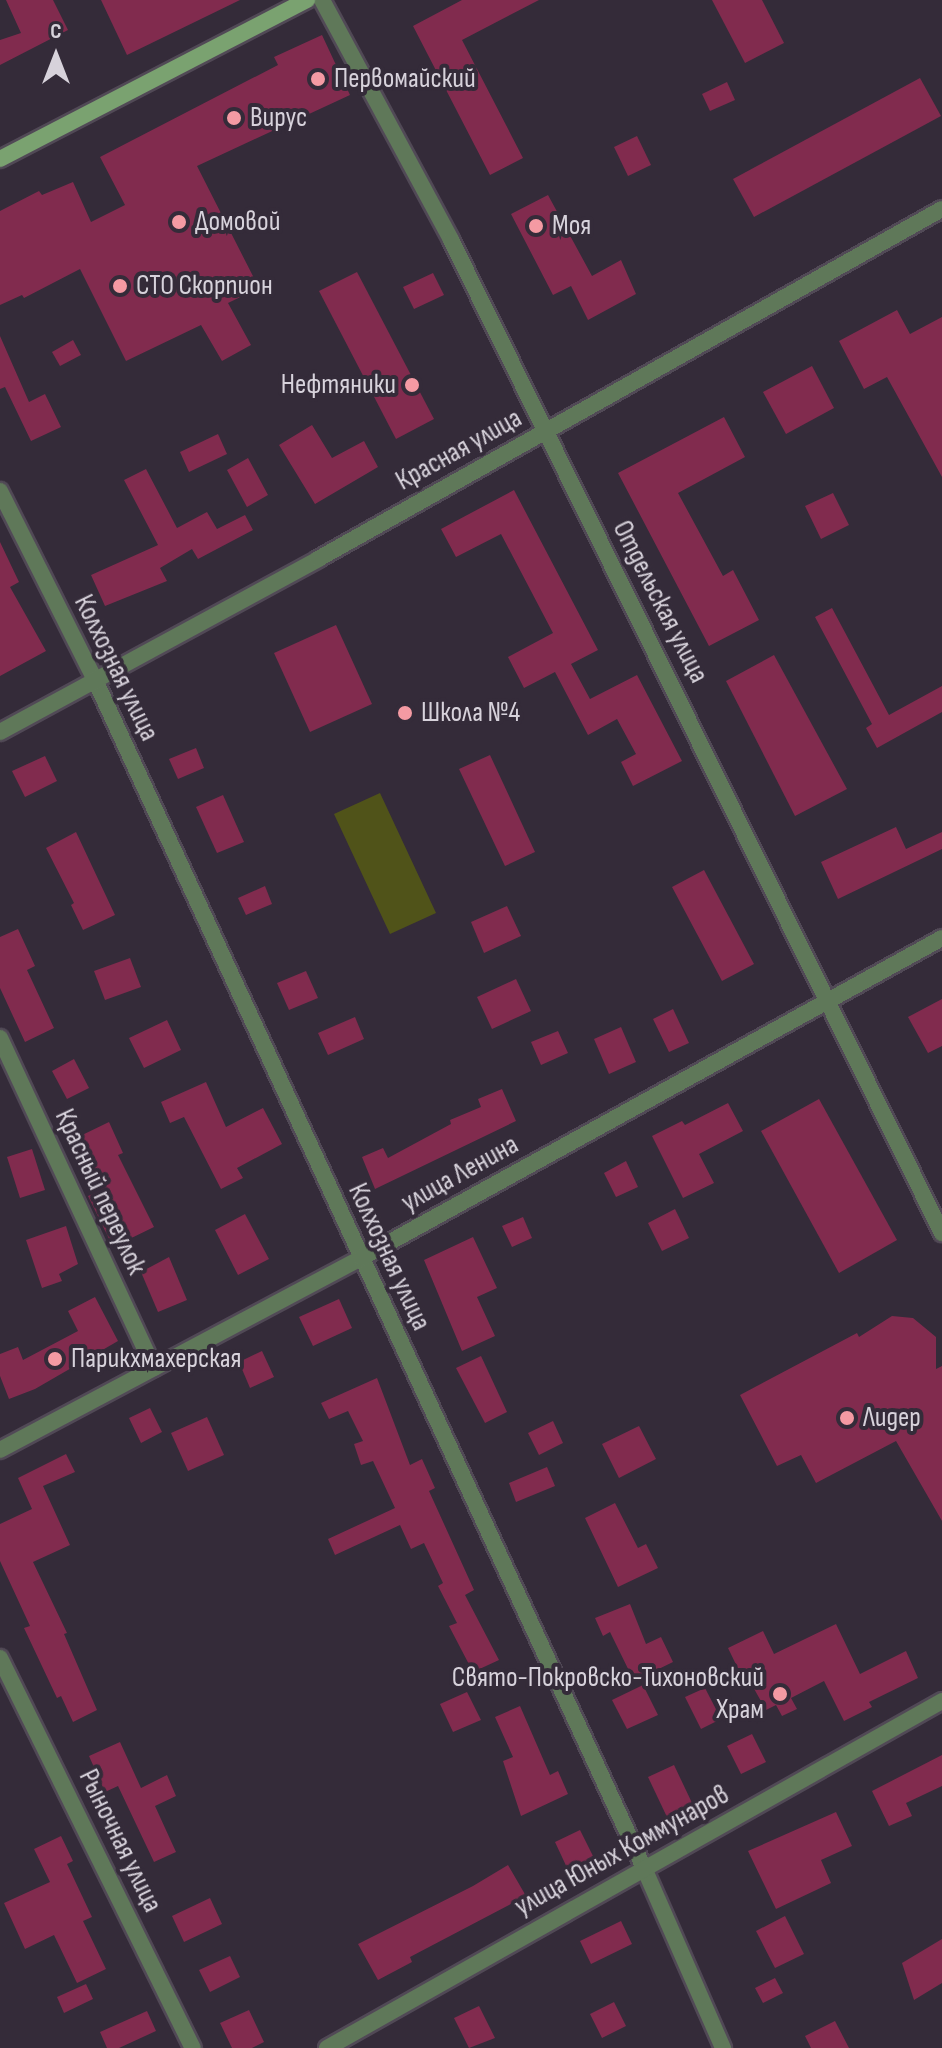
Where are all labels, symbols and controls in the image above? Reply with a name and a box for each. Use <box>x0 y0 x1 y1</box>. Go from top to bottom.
north arrow <box>16 16 96 96</box>
text: С <box>50 18 62 45</box>
place label: Первомайский <box>334 62 476 96</box>
marker: Первомайский <box>309 70 327 88</box>
place label: Вирус <box>250 101 307 135</box>
marker: Вирус <box>225 109 243 127</box>
place label: Домовой <box>195 205 280 239</box>
place label: Моя <box>552 209 591 243</box>
marker: Домовой <box>170 213 188 231</box>
marker: Моя <box>527 217 545 235</box>
place label: СТО Скорпион <box>136 269 273 303</box>
marker: СТО Скорпион <box>111 277 129 295</box>
place label: Нефтяники <box>281 368 396 402</box>
marker: Нефтяники <box>403 376 421 394</box>
street label: Красная улица <box>390 402 528 498</box>
street label: Отдельская улица <box>605 515 715 689</box>
street label: Колхозная улица <box>66 590 166 746</box>
place label: Школа №4 <box>421 696 520 730</box>
marker: Школа №4 <box>396 704 414 722</box>
street label: Красный переулок <box>47 1104 153 1280</box>
street label: улица Ленина <box>396 1128 524 1220</box>
street label: Колхозная улица <box>340 1178 438 1336</box>
place label: Парикхмахерская <box>71 1342 241 1376</box>
marker: Парикхмахерская <box>46 1350 64 1368</box>
place label: Лидер <box>863 1401 921 1435</box>
marker: Лидер <box>838 1409 856 1427</box>
place label: Свято-Покровско-Тихоновский Храм <box>452 1661 764 1727</box>
marker: Свято-Покровско-Тихоновский Храм <box>771 1685 789 1703</box>
street label: Рыночная улица <box>71 1764 169 1918</box>
street label: улица Юных Коммунаров <box>509 1778 735 1924</box>

